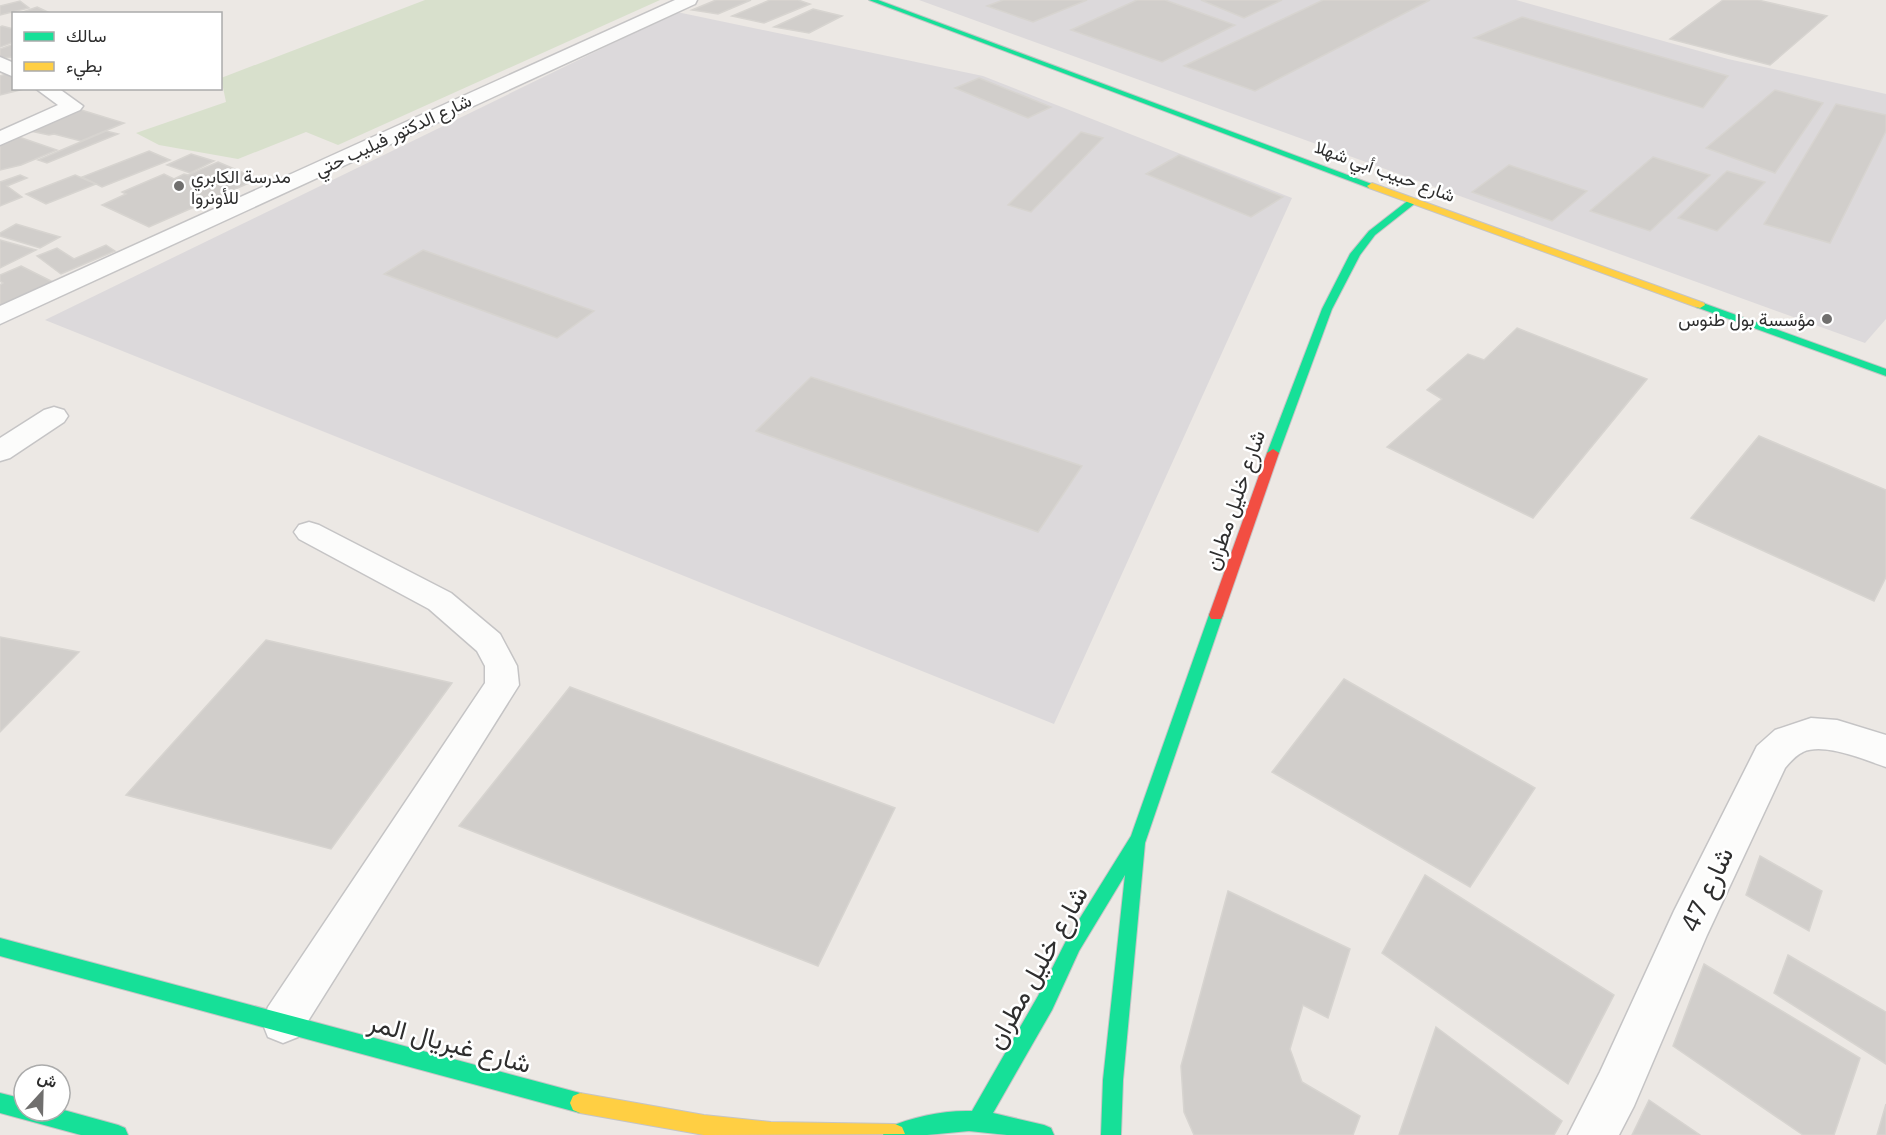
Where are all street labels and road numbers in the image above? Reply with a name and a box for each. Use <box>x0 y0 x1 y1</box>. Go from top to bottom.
street label: شارع الدكتور فيليب حتي <box>311 89 477 185</box>
street label: شارع حبيب أبي شهلا <box>1310 135 1458 211</box>
street label: شارع خليل مطران <box>1197 426 1272 574</box>
street label: شارع 47 <box>1672 841 1742 938</box>
street label: شارع خليل مطران <box>977 879 1097 1055</box>
street label: شارع غبريال المر <box>363 1004 535 1082</box>

